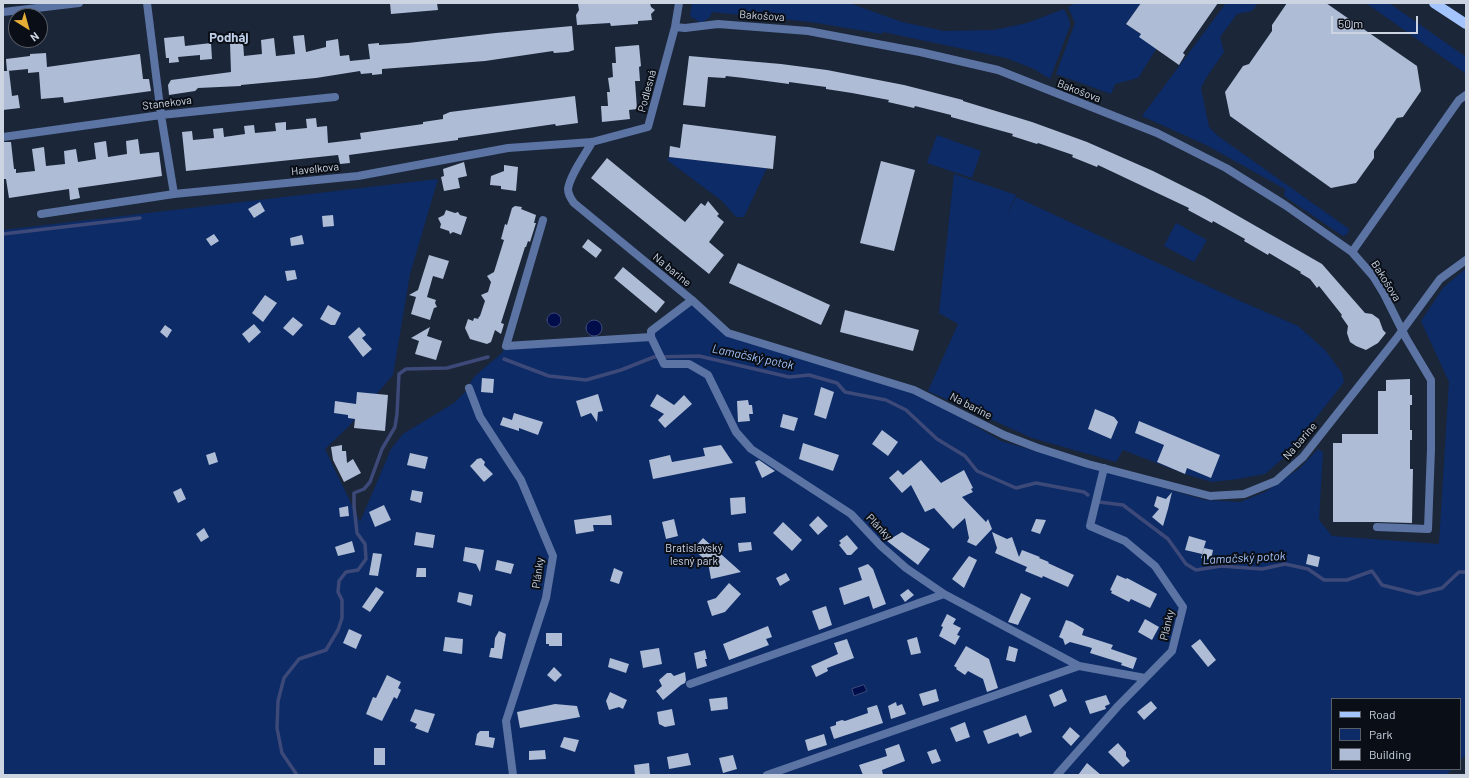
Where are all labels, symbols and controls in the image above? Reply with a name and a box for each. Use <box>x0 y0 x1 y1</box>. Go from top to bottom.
north arrow <box>8 8 48 48</box>
street label: Bakošova <box>739 8 785 24</box>
scale bar <box>1333 8 1420 34</box>
text: 50 m <box>1338 16 1363 30</box>
text: N <box>28 30 42 45</box>
district label: Podháj <box>209 30 249 46</box>
street label: Podlesná <box>635 68 659 114</box>
street label: Bakošova <box>1055 77 1103 105</box>
street label: Stanekova <box>142 93 192 113</box>
street label: Havelkova <box>290 160 340 178</box>
street label: Na barine <box>650 251 694 289</box>
street label: Bakošova <box>1368 258 1404 304</box>
water label: Lamačský potok <box>711 341 795 373</box>
street label: Na barine <box>948 390 994 422</box>
street label: Na barine <box>1280 420 1320 462</box>
street label: Plánky <box>863 511 895 543</box>
park label: Bratislavský lesný park <box>665 541 723 567</box>
water label: Lamačský potok <box>1202 549 1286 567</box>
street label: Plánky <box>529 557 547 589</box>
street label: Plánky <box>1157 608 1177 642</box>
legend <box>1331 698 1461 770</box>
text: Road <box>1369 707 1396 721</box>
text: Park <box>1369 727 1393 741</box>
text: Building <box>1369 747 1411 761</box>

